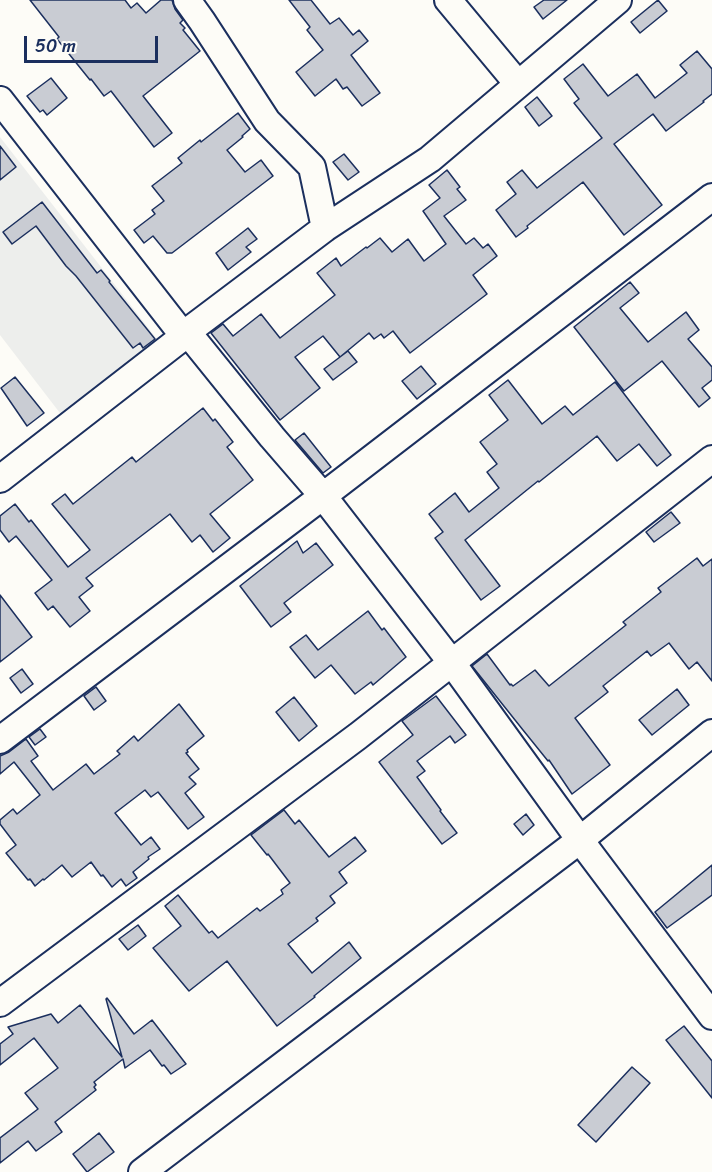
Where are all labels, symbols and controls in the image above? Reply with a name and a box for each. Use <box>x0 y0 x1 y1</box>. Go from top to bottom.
scale bar <box>27 24 160 62</box>
text: 50 m <box>35 30 76 62</box>

